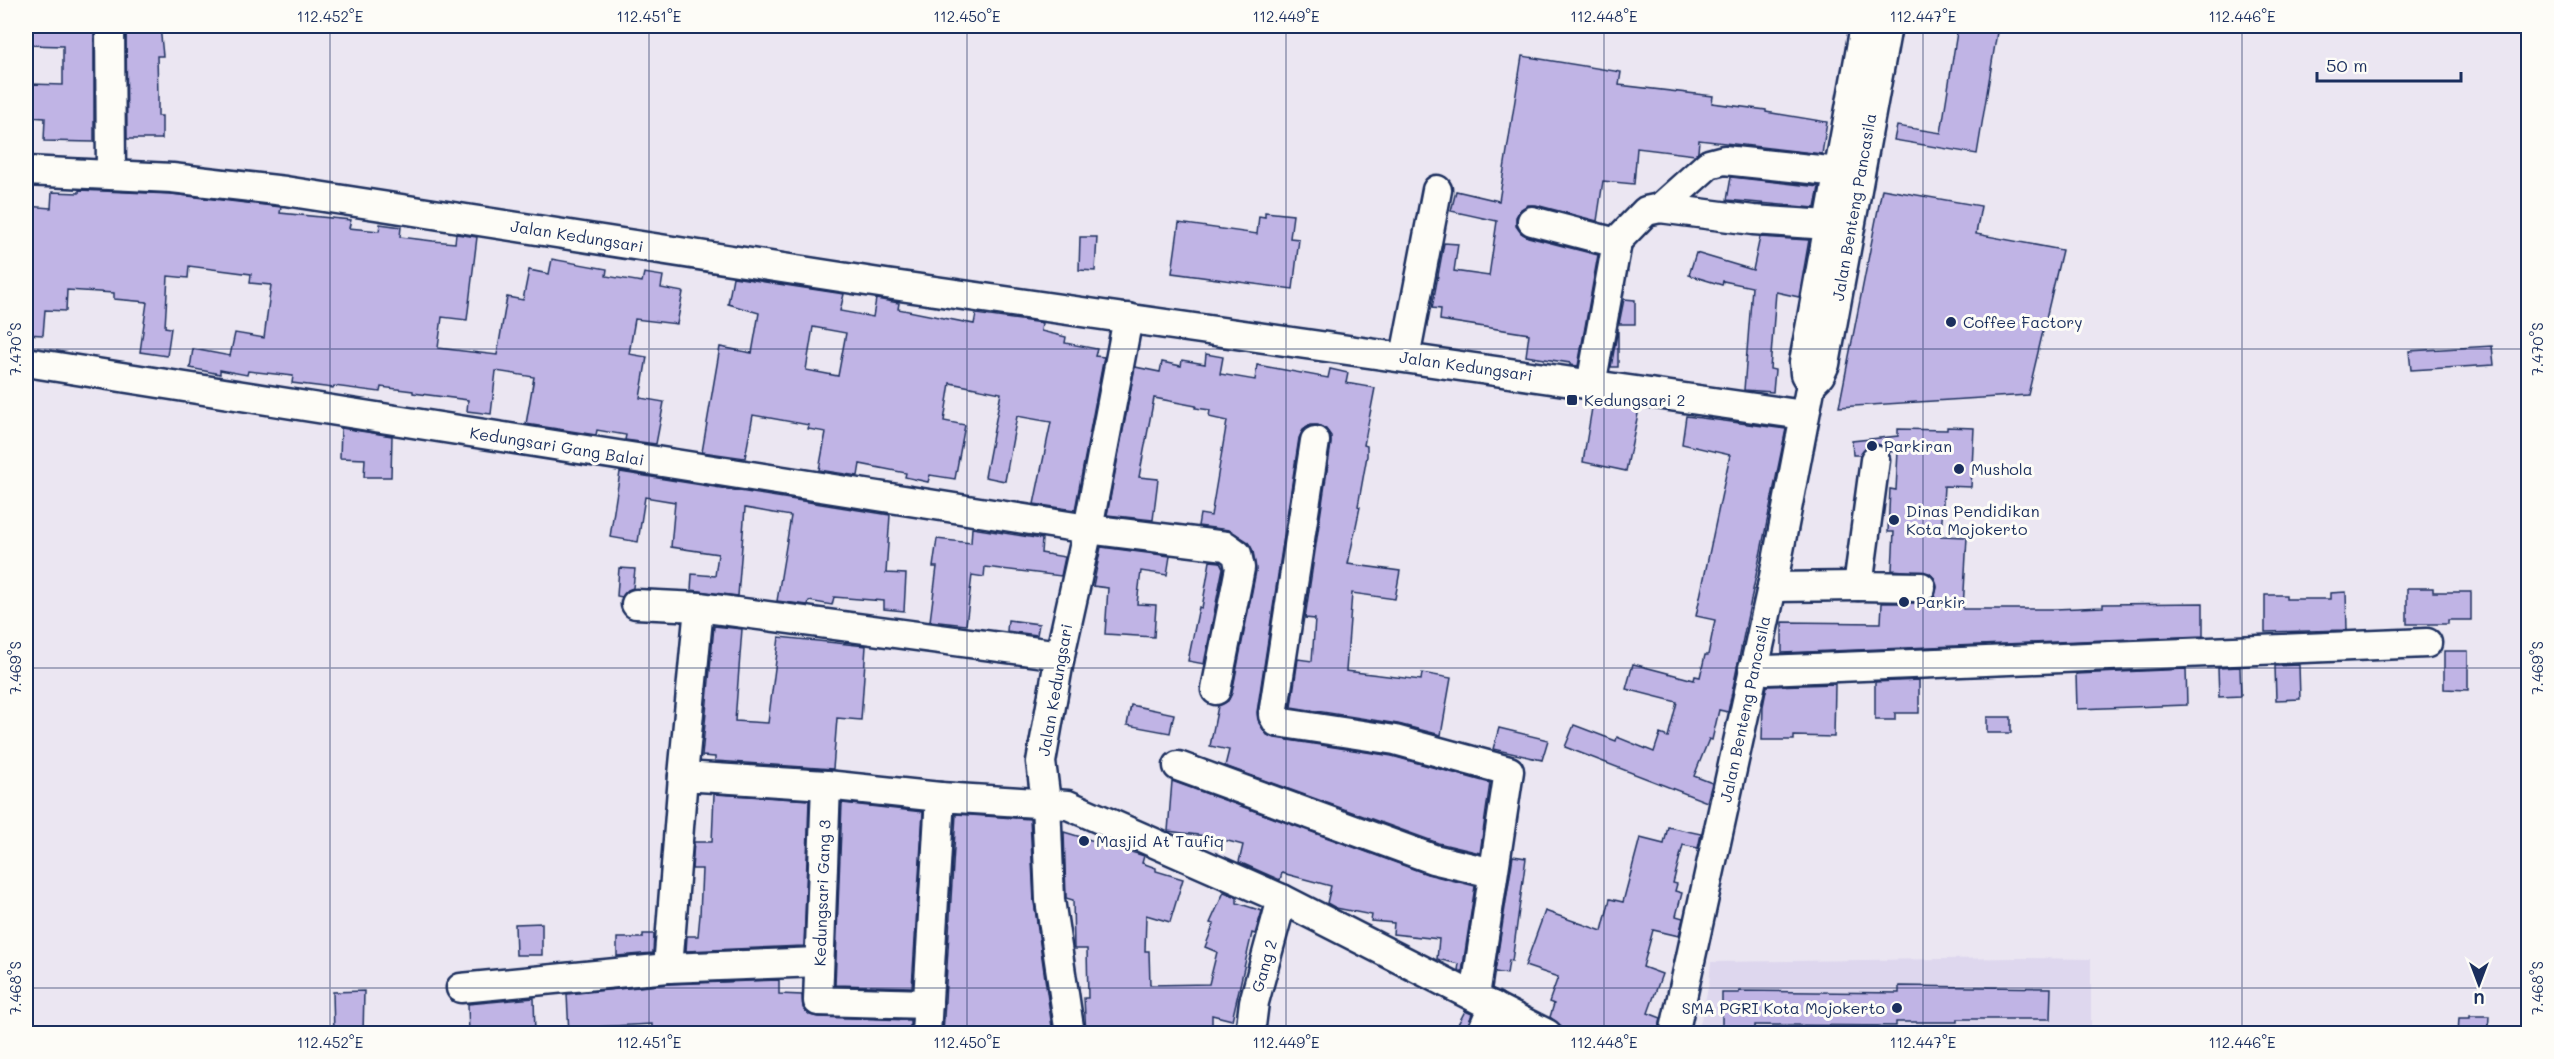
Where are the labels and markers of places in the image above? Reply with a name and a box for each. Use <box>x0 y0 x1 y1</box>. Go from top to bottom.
place label: Coffee Factory <box>1963 311 2083 332</box>
marker: Coffee Factory <box>1944 315 1958 329</box>
place label: Kedungsari 2 <box>1584 389 1685 410</box>
marker: Kedungsari 2 <box>1565 393 1579 407</box>
place label: Parkiran <box>1884 435 1952 456</box>
marker: Parkiran <box>1865 439 1879 453</box>
place label: Mushola <box>1971 458 2033 479</box>
marker: Mushola <box>1952 462 1966 476</box>
place label: Dinas Pendidikan Kota Mojokerto <box>1906 500 2040 539</box>
marker: Dinas Pendidikan Kota Mojokerto <box>1887 513 1901 527</box>
place label: Parkir <box>1916 591 1965 612</box>
marker: Parkir <box>1897 595 1911 609</box>
place label: Masjid At Taufiq <box>1096 830 1224 851</box>
marker: Masjid At Taufiq <box>1077 834 1091 848</box>
place label: SMA PGRI Kota Mojokerto <box>1682 997 1885 1018</box>
marker: SMA PGRI Kota Mojokerto <box>1890 1001 1904 1015</box>

